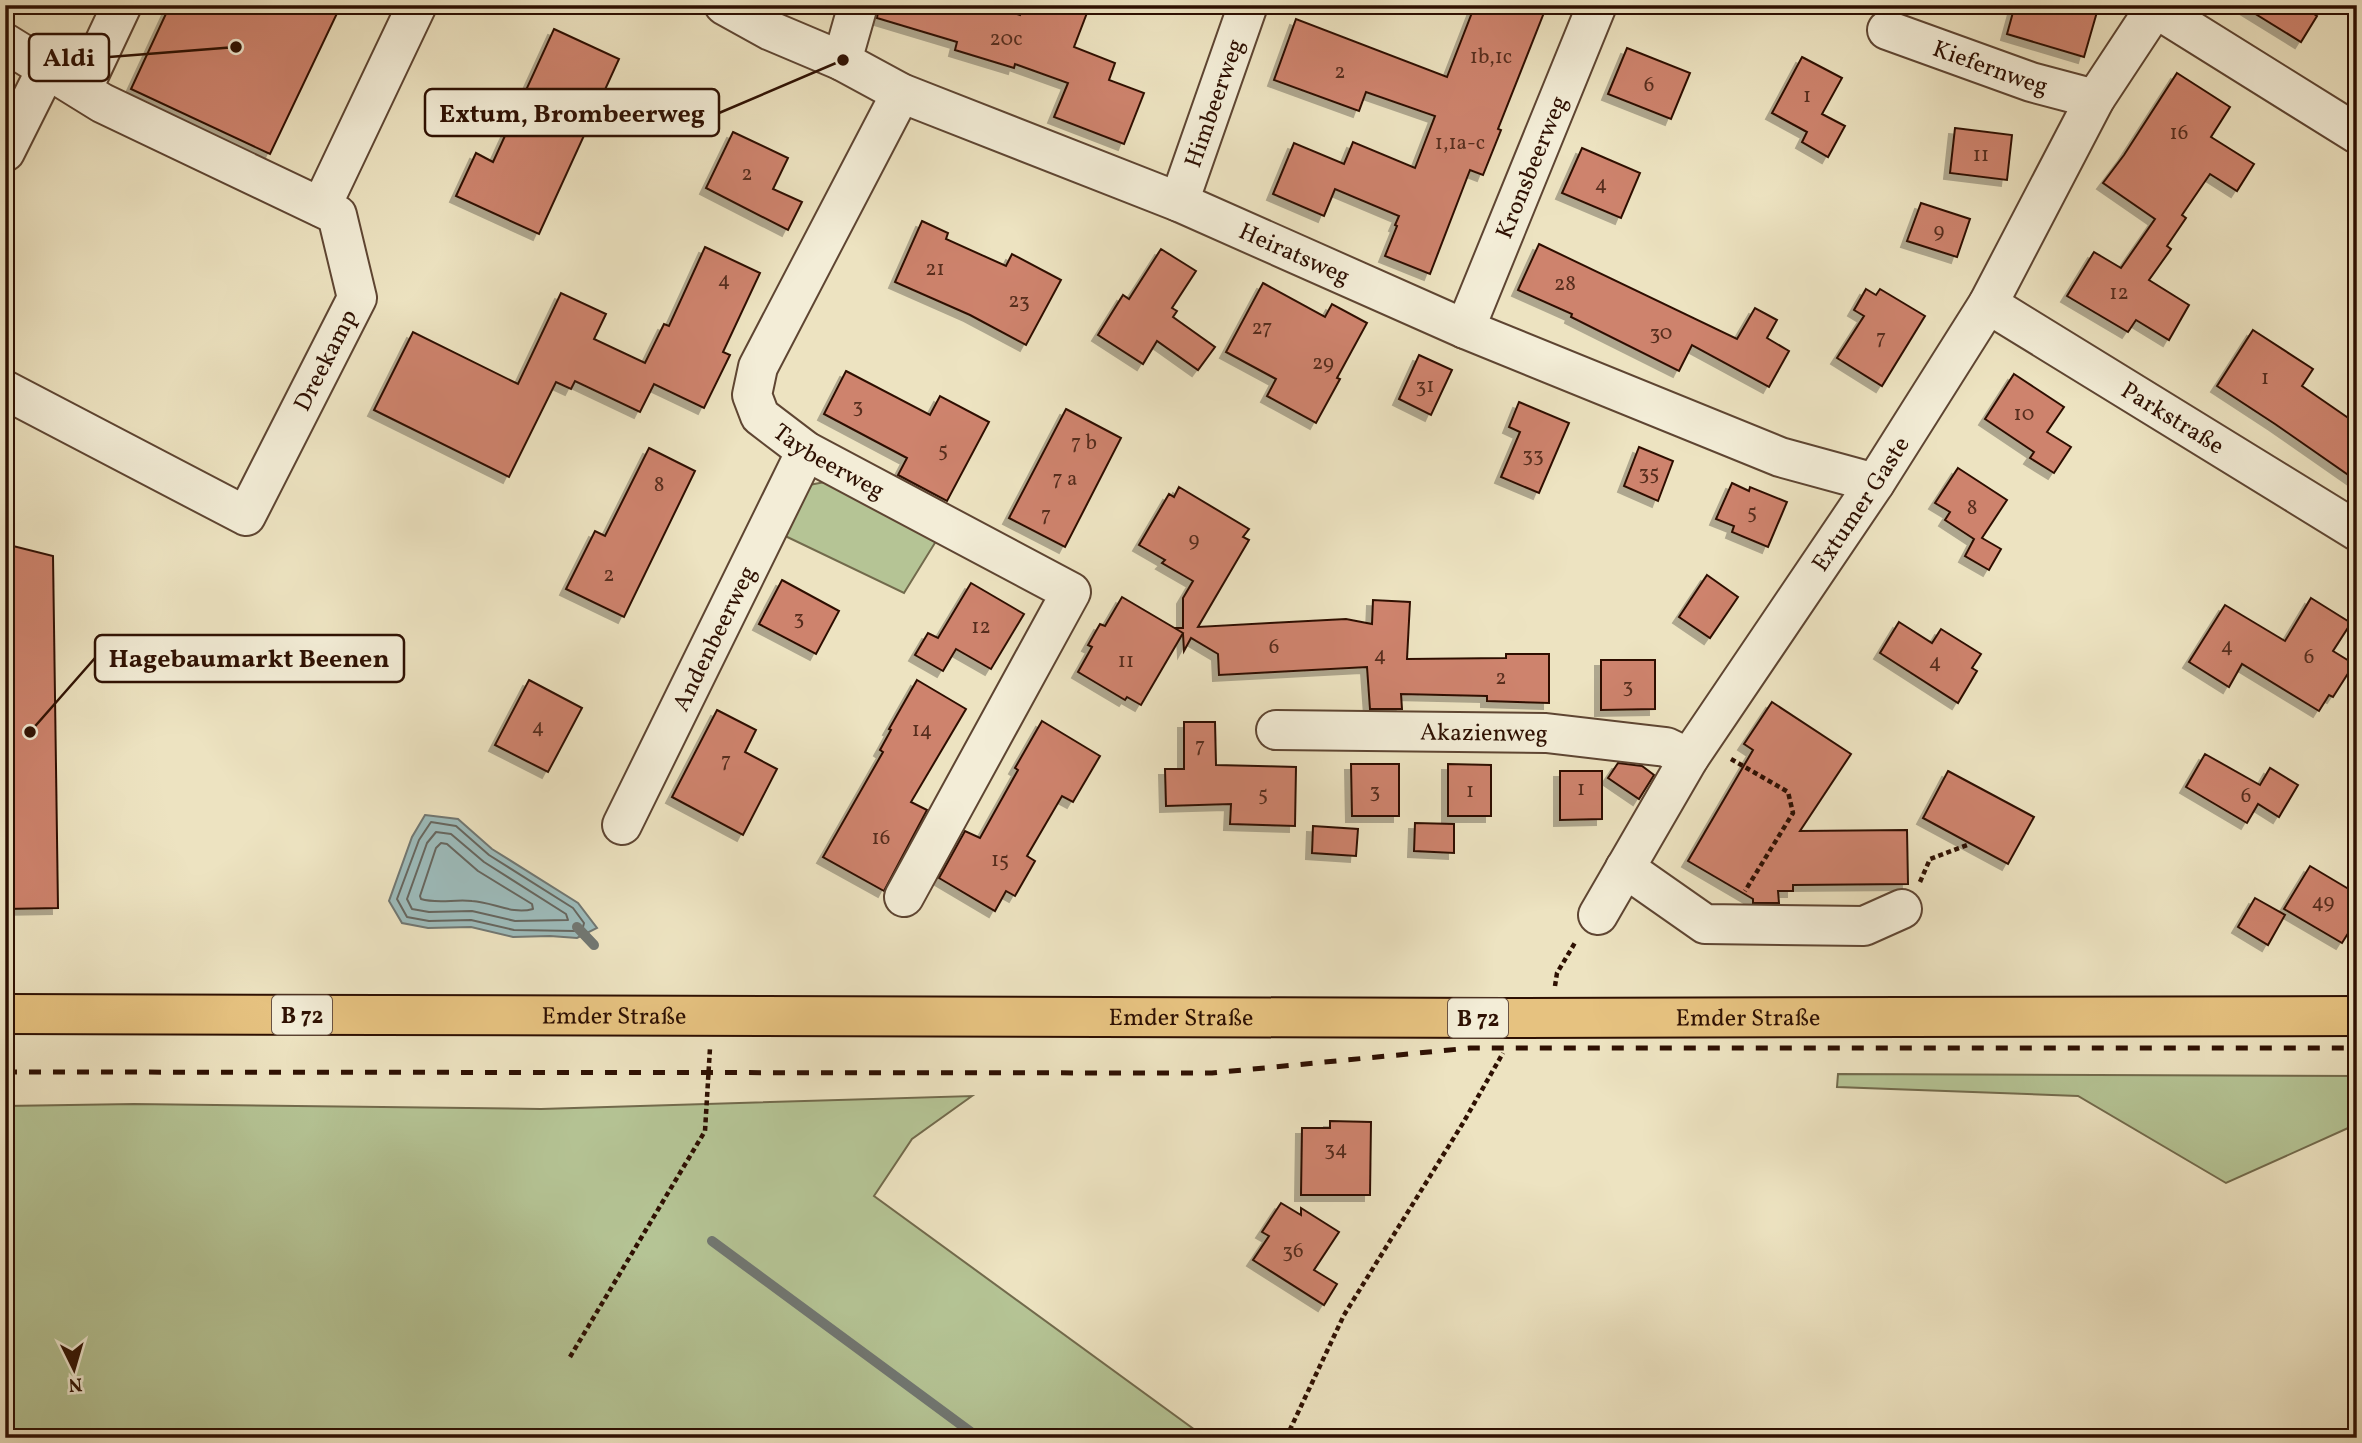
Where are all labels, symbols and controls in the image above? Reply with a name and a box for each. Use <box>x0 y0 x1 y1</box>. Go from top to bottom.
house number: 20c <box>989 25 1023 54</box>
street label: Kiefernweg <box>1928 33 2051 105</box>
callout: Aldi <box>29 34 109 81</box>
street label: Himbeerweg <box>1177 34 1254 173</box>
text: Aldi <box>43 41 95 77</box>
house number: 1b,1c <box>1470 43 1512 72</box>
house number: 2 <box>1334 58 1346 87</box>
house number: 6 <box>1644 71 1654 100</box>
house number: 1 <box>1803 82 1811 111</box>
callout: Extum, Brombeerweg <box>425 89 719 136</box>
street label: Kronsbeerweg <box>1489 91 1577 244</box>
text: Extum, Brombeerweg <box>439 97 705 133</box>
house number: 16 <box>2170 119 2188 148</box>
house number: 1,1a-c <box>1435 129 1485 158</box>
house number: 11 <box>1973 141 1989 170</box>
house number: 2 <box>741 160 753 189</box>
house number: 4 <box>1595 170 1607 199</box>
street label: Heiratsweg <box>1233 216 1355 295</box>
house number: 9 <box>1934 217 1945 246</box>
house number: 21 <box>925 255 945 284</box>
house number: 4 <box>718 266 730 295</box>
house number: 28 <box>1554 270 1576 299</box>
house number: 12 <box>2109 279 2129 308</box>
house number: 23 <box>1008 287 1030 316</box>
street label: Dreekamp <box>287 304 367 418</box>
house number: 27 <box>1252 314 1272 343</box>
house number: 30 <box>1650 319 1672 348</box>
house number: 7 <box>1876 324 1886 353</box>
house number: 29 <box>1312 349 1334 378</box>
house number: 1 <box>2261 364 2269 393</box>
house number: 31 <box>1416 372 1434 401</box>
street label: Parkstraße <box>2114 375 2230 464</box>
house number: 3 <box>853 392 863 421</box>
house number: 10 <box>2014 400 2034 429</box>
street label: Taybeerweg <box>765 416 890 509</box>
house number: 7 b <box>1071 429 1097 458</box>
street label: Extumer Gaste <box>1805 431 1919 579</box>
house number: 5 <box>938 436 948 465</box>
house number: 33 <box>1522 441 1544 470</box>
house number: 35 <box>1639 459 1659 488</box>
house number: 7 a <box>1053 465 1077 494</box>
house number: 8 <box>654 471 664 500</box>
house number: 8 <box>1967 494 1977 523</box>
house number: 5 <box>1747 498 1757 527</box>
house number: 7 <box>1041 501 1051 530</box>
house number: 9 <box>1189 526 1200 555</box>
house number: 2 <box>603 561 615 590</box>
street label: Andenbeerweg <box>665 561 766 718</box>
house number: 3 <box>794 604 804 633</box>
house number: 12 <box>971 613 991 642</box>
house number: 4 <box>2221 632 2233 661</box>
house number: 6 <box>1269 633 1279 662</box>
callout: Hagebaumarkt Beenen <box>95 635 404 682</box>
house number: 4 <box>1374 641 1386 670</box>
text: Hagebaumarkt Beenen <box>108 642 390 678</box>
house number: 6 <box>2304 643 2314 672</box>
house number: 11 <box>1118 647 1134 676</box>
house number: 4 <box>1929 648 1941 677</box>
house number: 2 <box>1495 664 1507 693</box>
house number: 3 <box>1623 672 1633 701</box>
house number: 4 <box>532 713 544 742</box>
house number: 14 <box>912 716 932 745</box>
street label: Akazienweg <box>1420 717 1548 752</box>
house number: 7 <box>1195 732 1205 761</box>
house number: 7 <box>721 747 731 776</box>
house number: 1 <box>1577 775 1585 804</box>
house number: 3 <box>1370 777 1380 806</box>
house number: 1 <box>1466 777 1474 806</box>
house number: 5 <box>1258 780 1268 809</box>
house number: 6 <box>2241 782 2251 811</box>
house number: 16 <box>872 824 890 853</box>
house number: 15 <box>991 846 1009 875</box>
house number: 49 <box>2312 888 2335 917</box>
road number: B 72 <box>272 996 332 1034</box>
road number: B 72 <box>1448 998 1508 1037</box>
street label: Emder Straße <box>541 1000 687 1035</box>
street label: Emder Straße <box>1108 1002 1254 1036</box>
street label: Emder Straße <box>1675 1002 1821 1037</box>
house number: 34 <box>1324 1135 1348 1164</box>
house number: 36 <box>1282 1237 1304 1266</box>
north arrow <box>38 1334 108 1404</box>
text: N <box>67 1370 83 1398</box>

